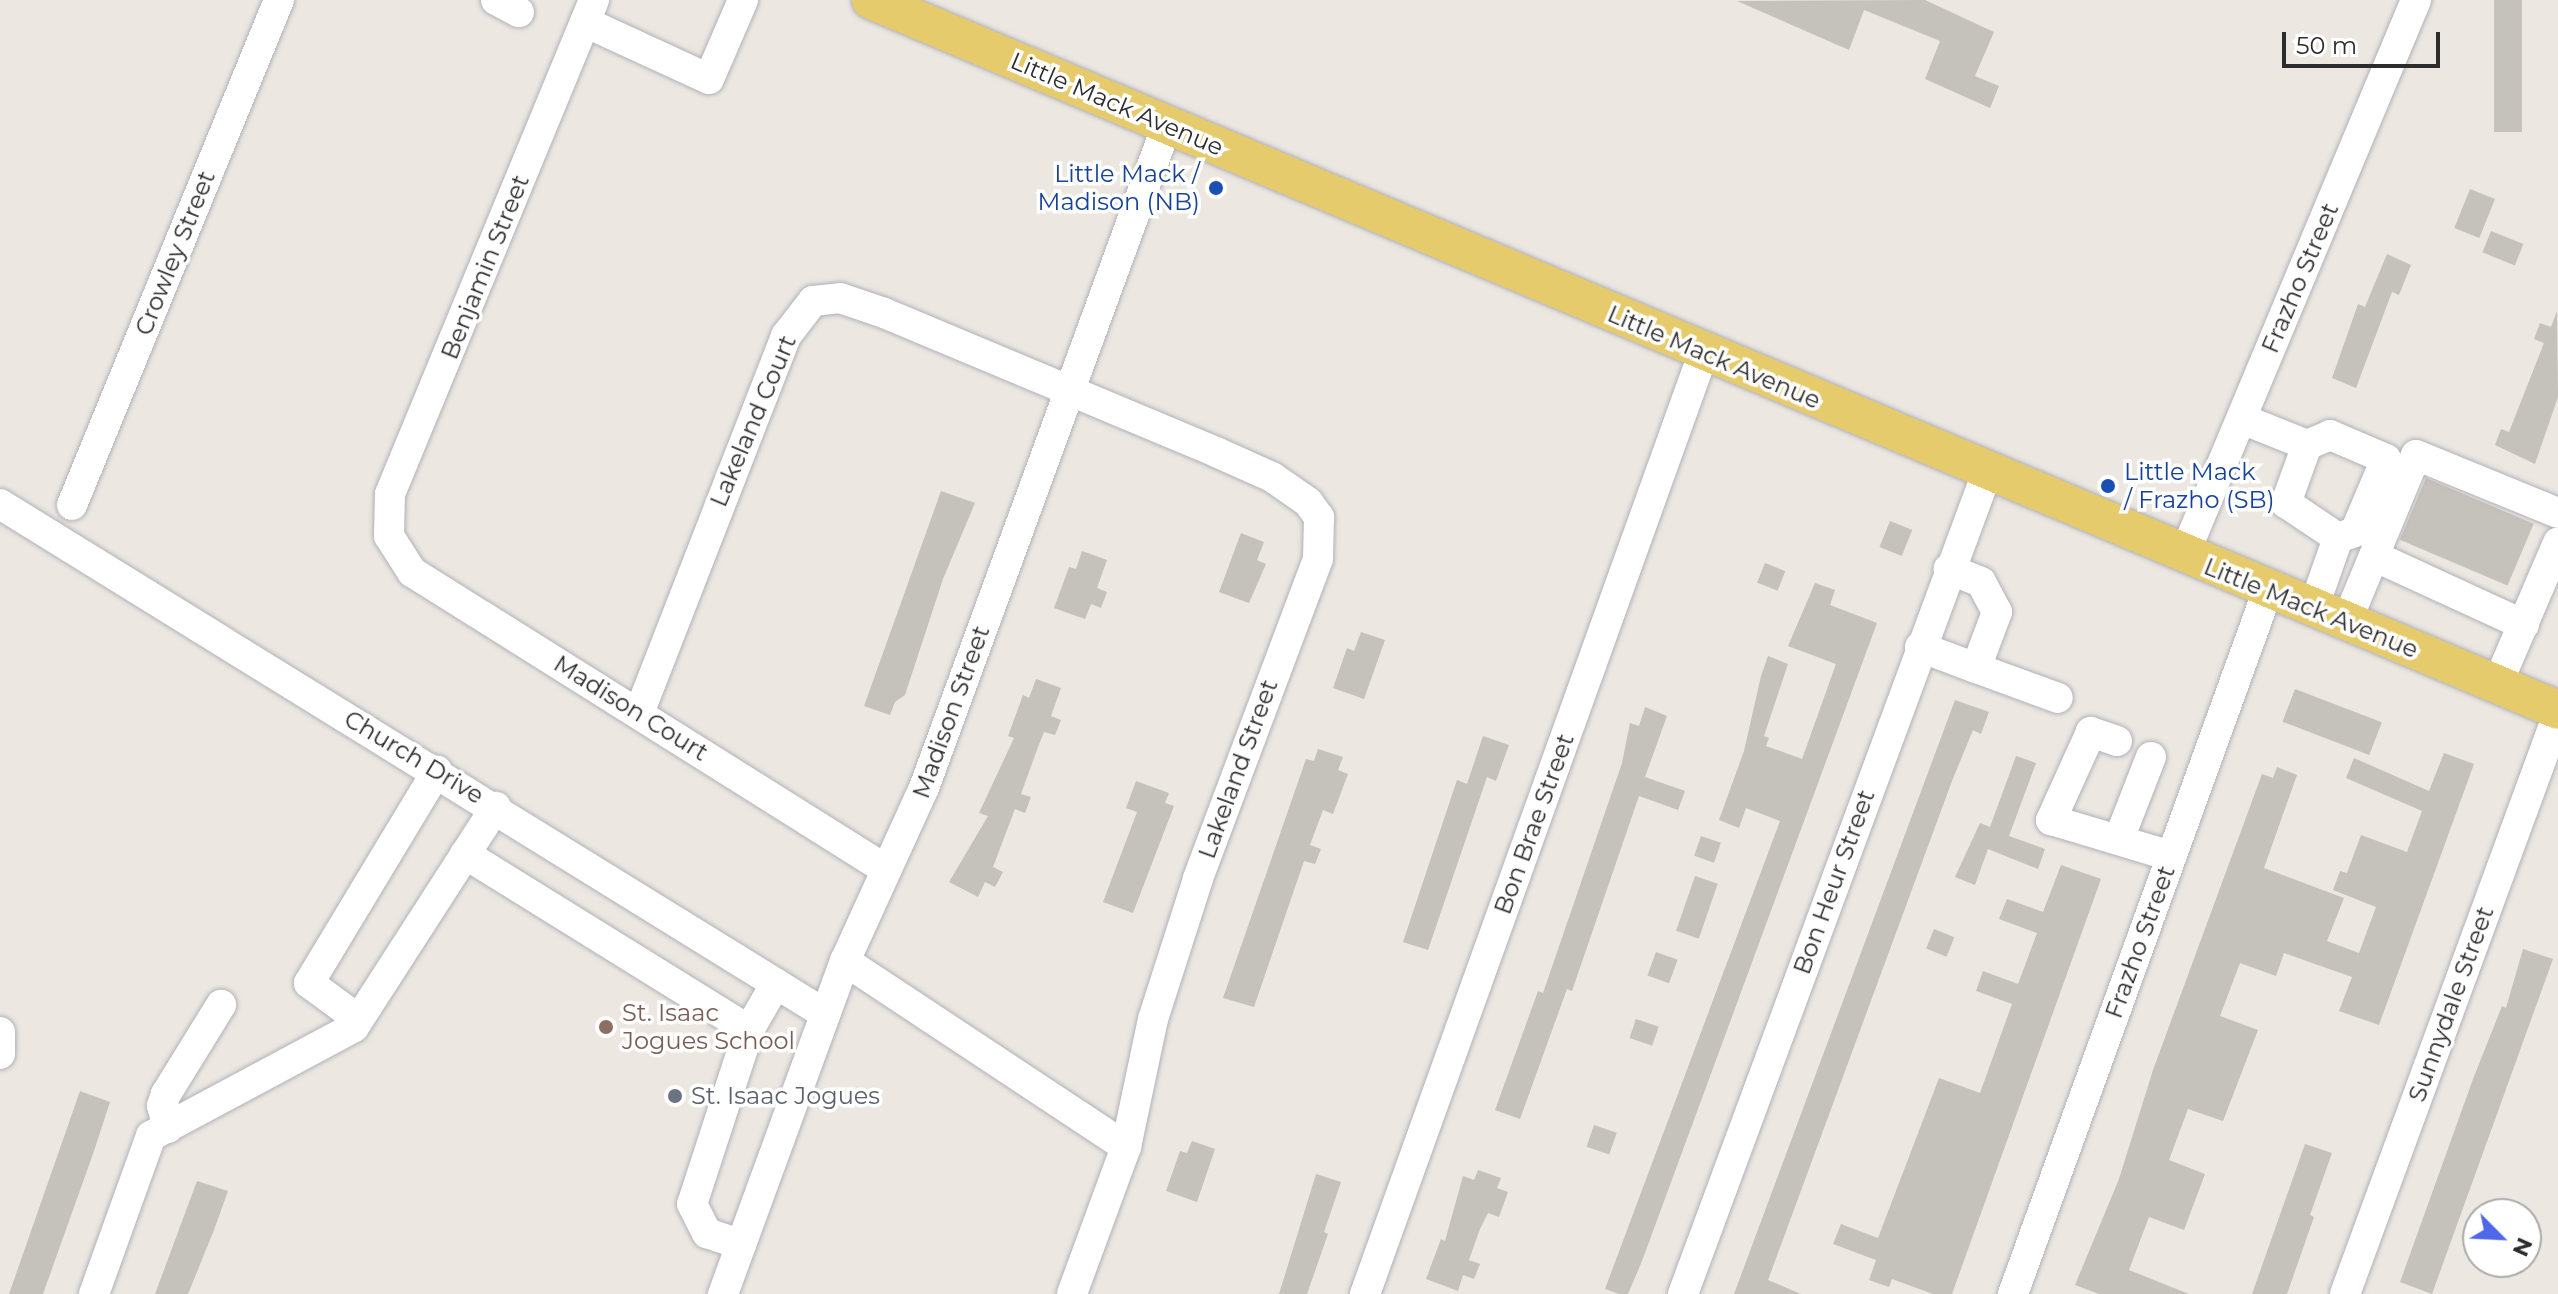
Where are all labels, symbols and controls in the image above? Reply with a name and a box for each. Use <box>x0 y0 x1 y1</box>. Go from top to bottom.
scale bar <box>2286 16 2444 66</box>
text: 50 m <box>2296 31 2357 60</box>
street label: Little Mack Avenue <box>1006 46 1228 162</box>
place label: Little Mack / Madison (NB) <box>1038 160 1200 216</box>
street label: Crowley Street <box>129 167 221 339</box>
street label: Benjamin Street <box>435 170 535 364</box>
marker: Little Mack / Madison (NB) <box>1207 179 1225 197</box>
street label: Frazho Street <box>2255 199 2345 357</box>
street label: Little Mack Avenue <box>1603 299 1825 415</box>
street label: Lakeland Court <box>704 331 802 511</box>
place label: Little Mack / Frazho (SB) <box>2124 458 2275 514</box>
marker: Little Mack / Frazho (SB) <box>2099 477 2117 495</box>
street label: Little Mack Avenue <box>2200 552 2422 664</box>
street label: Madison Street <box>906 622 996 802</box>
street label: Madison Court <box>549 649 713 767</box>
street label: Lakeland Street <box>1192 675 1284 863</box>
street label: Church Drive <box>339 704 489 810</box>
street label: Bon Brae Street <box>1488 730 1580 918</box>
street label: Bon Heur Street <box>1787 786 1881 978</box>
street label: Frazho Street <box>2099 862 2181 1022</box>
street label: Sunnydale Street <box>2402 902 2500 1106</box>
place label: St. Isaac Jogues School <box>622 999 795 1055</box>
marker: St. Isaac Jogues School <box>597 1018 615 1036</box>
place label: St. Isaac Jogues <box>691 1082 880 1110</box>
marker: St. Isaac Jogues <box>666 1087 684 1105</box>
north arrow <box>2462 1198 2542 1278</box>
text: N <box>2507 1234 2539 1261</box>

